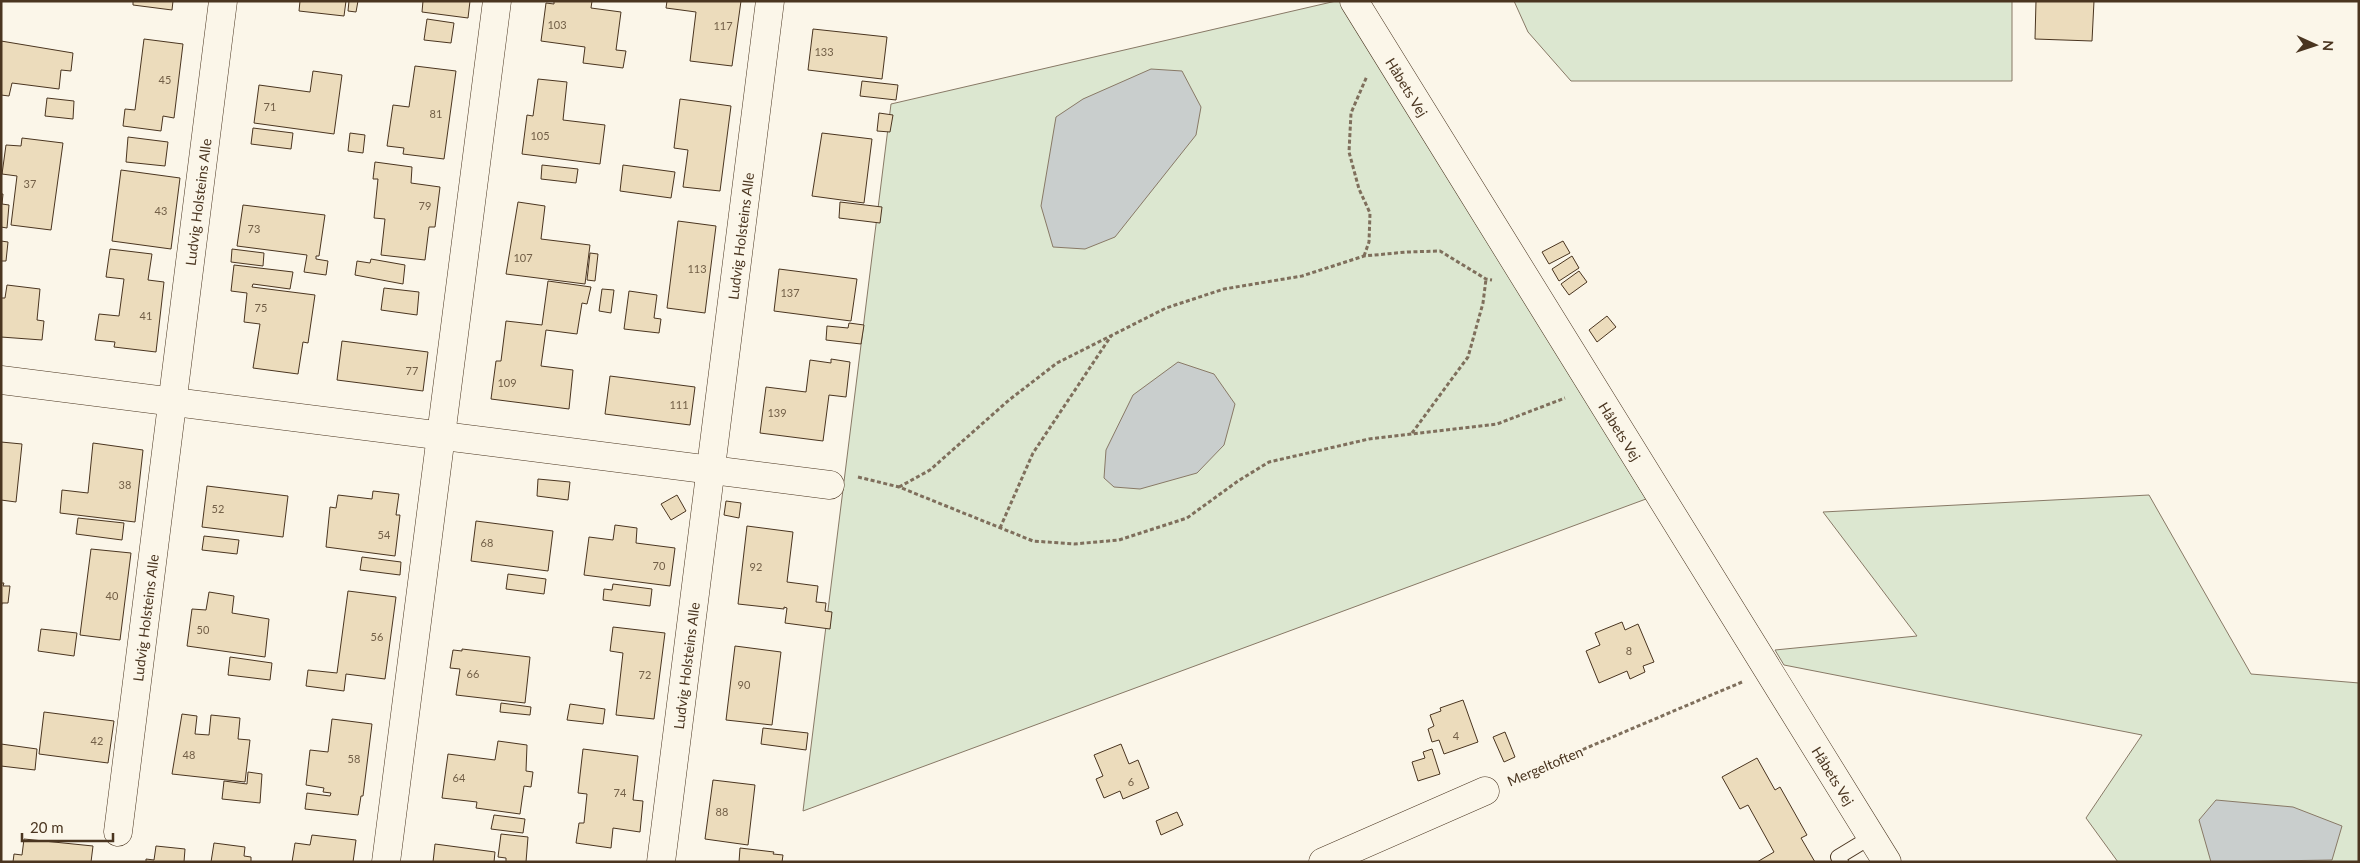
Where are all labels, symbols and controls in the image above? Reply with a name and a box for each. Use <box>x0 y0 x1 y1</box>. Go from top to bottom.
house number: 103 <box>547 18 567 31</box>
house number: 117 <box>713 19 733 32</box>
north arrow <box>2290 20 2340 70</box>
text: N <box>2320 40 2337 52</box>
house number: 133 <box>814 45 834 58</box>
street label: Håbets Vej <box>1383 54 1432 119</box>
house number: 45 <box>159 73 171 86</box>
house number: 71 <box>264 100 276 113</box>
house number: 81 <box>430 107 442 120</box>
house number: 105 <box>530 129 550 142</box>
street label: Ludvig Holsteins Alle <box>181 137 214 267</box>
street label: Ludvig Holsteins Alle <box>724 171 757 301</box>
house number: 37 <box>24 177 36 190</box>
house number: 79 <box>419 199 431 212</box>
house number: 43 <box>155 204 167 217</box>
house number: 73 <box>248 222 260 235</box>
house number: 107 <box>513 251 533 264</box>
house number: 113 <box>687 262 707 275</box>
house number: 137 <box>780 286 800 299</box>
house number: 75 <box>255 301 267 314</box>
house number: 41 <box>140 309 152 322</box>
house number: 77 <box>406 364 418 377</box>
house number: 109 <box>497 376 517 389</box>
house number: 111 <box>669 398 689 411</box>
street label: Håbets Vej <box>1596 399 1645 464</box>
house number: 139 <box>767 406 787 419</box>
house number: 38 <box>119 478 131 491</box>
house number: 52 <box>212 502 224 515</box>
house number: 54 <box>378 528 391 541</box>
house number: 68 <box>481 536 493 549</box>
street label: Ludvig Holsteins Alle <box>129 553 162 682</box>
house number: 70 <box>653 559 666 572</box>
house number: 92 <box>750 560 762 573</box>
house number: 40 <box>106 589 119 602</box>
street label: Ludvig Holsteins Alle <box>669 601 702 730</box>
house number: 50 <box>197 623 210 636</box>
house number: 56 <box>371 630 383 643</box>
house number: 8 <box>1626 644 1632 657</box>
house number: 66 <box>467 667 479 680</box>
house number: 72 <box>639 668 651 681</box>
house number: 90 <box>738 678 751 691</box>
house number: 4 <box>1453 729 1460 742</box>
house number: 42 <box>91 734 103 747</box>
street label: Mergeltoften <box>1505 742 1585 790</box>
street label: Håbets Vej <box>1809 743 1858 808</box>
house number: 48 <box>183 748 195 761</box>
house number: 58 <box>348 752 360 765</box>
house number: 64 <box>453 771 466 784</box>
house number: 6 <box>1128 775 1134 788</box>
house number: 74 <box>614 786 627 799</box>
house number: 88 <box>716 805 728 818</box>
scale bar <box>22 810 114 842</box>
text: 20 m <box>30 818 64 836</box>

